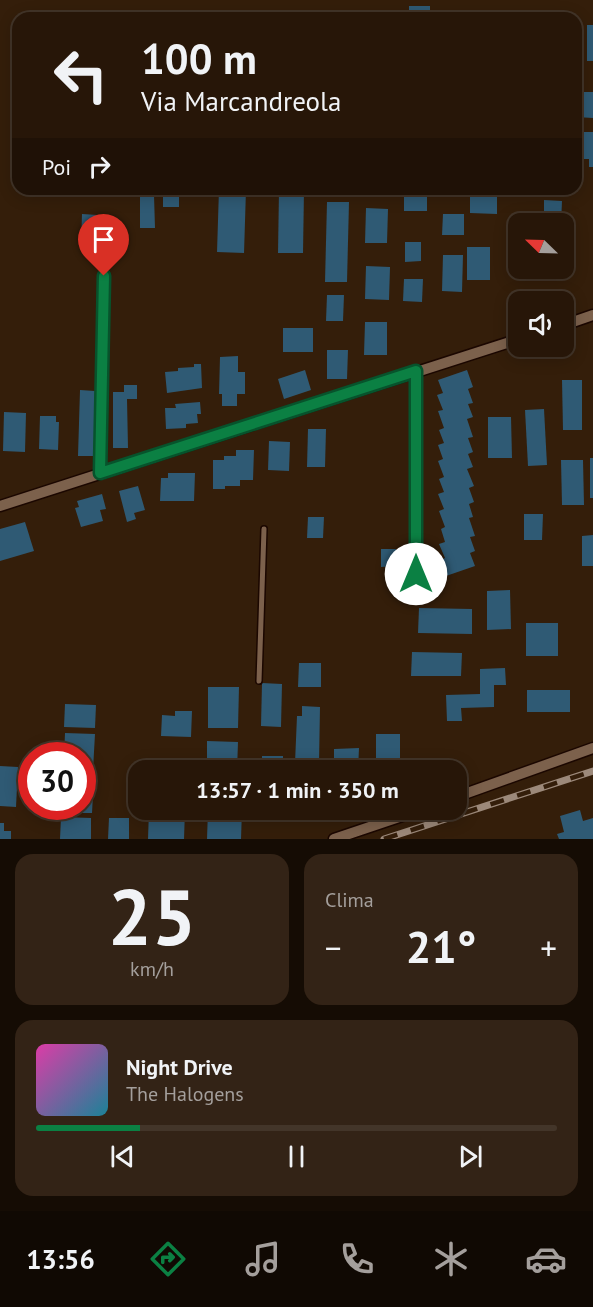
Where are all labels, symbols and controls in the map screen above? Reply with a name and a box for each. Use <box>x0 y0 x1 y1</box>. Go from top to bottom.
text: 100 m <box>141 31 257 86</box>
icon: left <box>42 36 120 114</box>
text: Via Marcandreola <box>141 84 341 118</box>
icon: right <box>83 150 116 183</box>
text: Poi <box>42 153 71 181</box>
north arrow <box>508 213 574 279</box>
map controls <box>508 213 574 357</box>
pin <box>78 214 129 276</box>
icon: arrive <box>87 223 120 256</box>
button: sound <box>508 291 574 357</box>
position arrow <box>384 542 448 606</box>
speed limit sign: 30 <box>18 742 96 820</box>
text: 13:57 · 1 min · 350 m <box>196 776 399 804</box>
text: 25 <box>108 866 196 967</box>
text: Clima <box>325 887 374 913</box>
text: 21° <box>406 917 476 975</box>
text: − <box>325 926 342 969</box>
text: + <box>540 926 557 969</box>
text: km/h <box>130 956 174 982</box>
text: Night Drive <box>126 1053 233 1081</box>
text: The Halogens <box>126 1081 244 1107</box>
icon: previous <box>106 1140 139 1173</box>
icon: pause <box>280 1140 313 1173</box>
icon: next <box>454 1140 487 1173</box>
icon: directions <box>147 1238 189 1280</box>
icon: music <box>242 1238 284 1280</box>
icon: phone <box>336 1238 378 1280</box>
icon: climate <box>430 1238 472 1280</box>
icon: car <box>525 1238 567 1280</box>
text: 13:56 <box>26 1242 95 1276</box>

